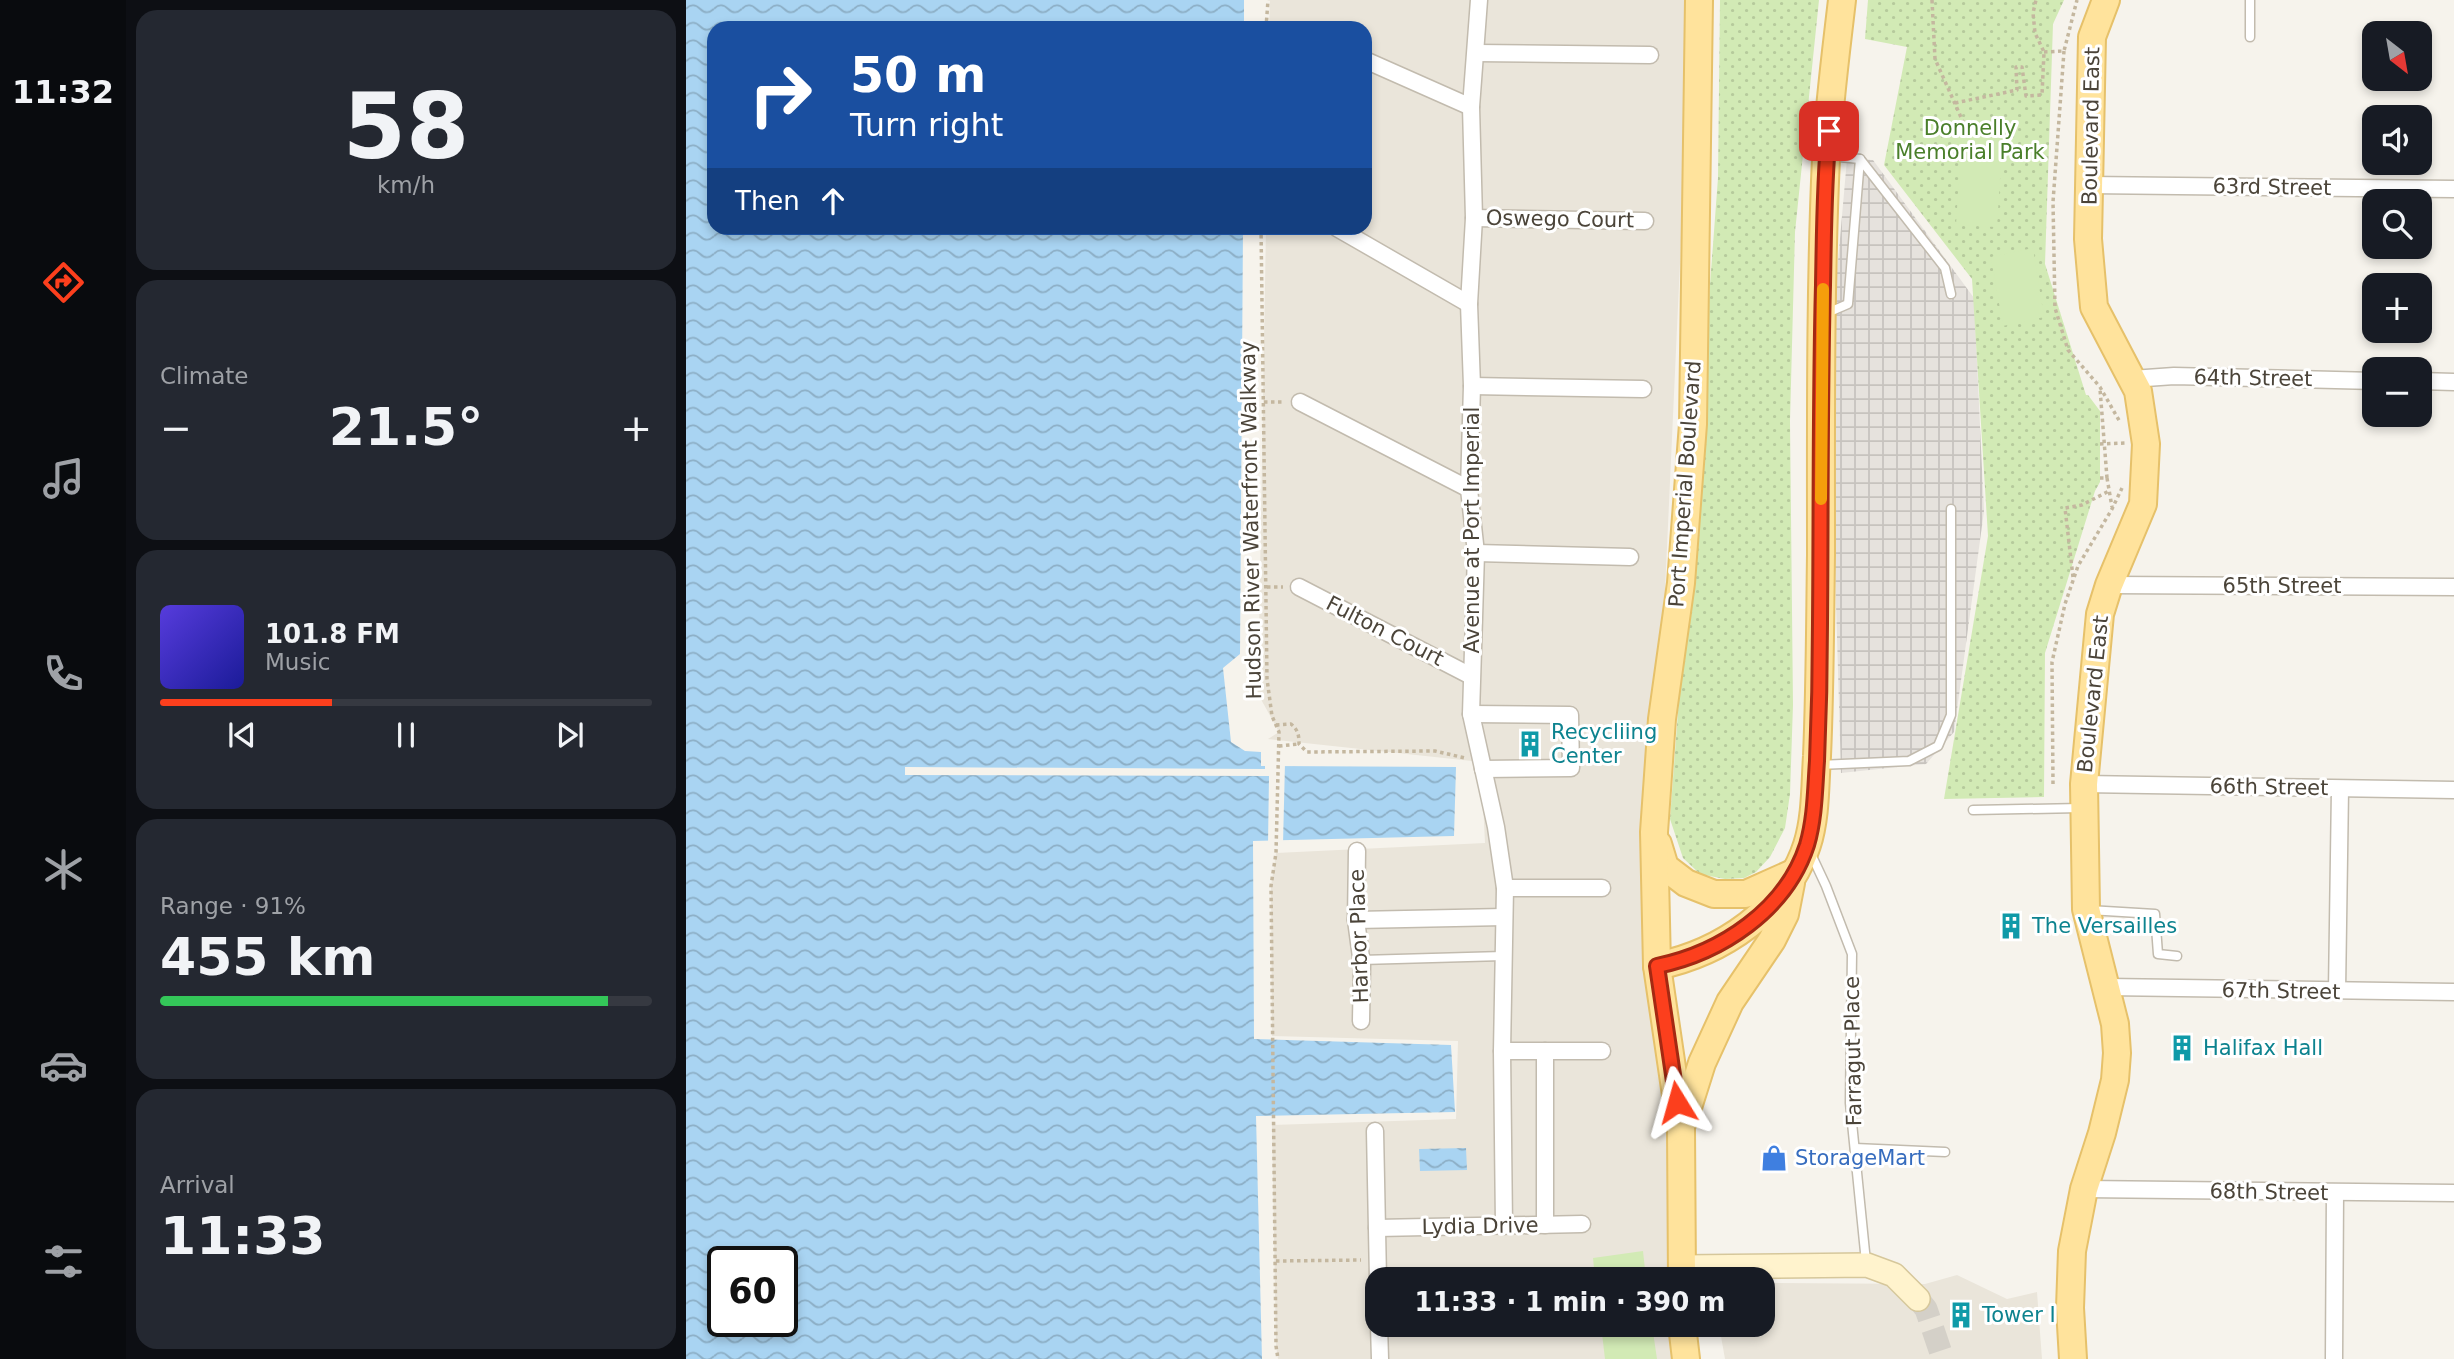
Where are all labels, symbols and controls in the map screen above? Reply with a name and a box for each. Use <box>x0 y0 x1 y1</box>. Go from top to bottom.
north arrow <box>2362 21 2432 91</box>
map controls <box>2362 21 2432 427</box>
text: 50 m <box>850 47 986 104</box>
street label: Boulevard East <box>2078 47 2104 205</box>
icon: right <box>735 49 826 140</box>
text: 11:32 <box>12 73 114 111</box>
text: 58 <box>343 74 469 179</box>
pin <box>1799 101 1859 161</box>
button: sound <box>2362 105 2432 175</box>
text: Turn right <box>850 106 1003 144</box>
icon: arrive <box>1810 112 1848 150</box>
park label: Donnelly Memorial Park <box>1895 116 2046 164</box>
text: km/h <box>377 172 435 198</box>
street label: 63rd Street <box>2212 174 2332 200</box>
icon: ahead <box>814 182 852 220</box>
text: Then <box>735 186 800 216</box>
button: search <box>2362 189 2432 259</box>
street label: Oswego Court <box>1486 206 1634 232</box>
icon: directions <box>39 258 88 307</box>
button: + <box>2362 273 2432 343</box>
street label: Hudson River Waterfront Walkway <box>1236 340 1266 700</box>
button: − <box>2362 357 2432 427</box>
street label: Port Imperial Boulevard <box>1664 360 1706 608</box>
text: Climate <box>160 363 249 389</box>
street label: 64th Street <box>2193 365 2313 391</box>
text: 21.5° <box>329 397 483 457</box>
text: − <box>160 406 192 450</box>
text: + <box>620 406 652 450</box>
street label: Avenue at Port Imperial <box>1460 407 1484 653</box>
icon: music <box>39 454 88 503</box>
street label: 65th Street <box>2223 574 2341 598</box>
street label: Fulton Court <box>1322 591 1448 671</box>
street label: Boulevard East <box>2073 614 2113 774</box>
text: 101.8 FM <box>265 619 400 649</box>
icon: phone <box>39 649 88 698</box>
text: Music <box>265 649 330 675</box>
icon: previous <box>223 716 261 754</box>
icon: pause <box>387 716 425 754</box>
icon: next <box>551 716 589 754</box>
place label: Recycliing Center <box>1551 720 1657 768</box>
building icon: Recycliing Center <box>1515 729 1545 759</box>
street label: 66th Street <box>2209 774 2329 800</box>
icon: climate <box>39 845 88 894</box>
street label: Harbor Place <box>1345 868 1373 1004</box>
text: Range · 91% <box>160 893 306 919</box>
building icon: The Versailles <box>1996 911 2026 941</box>
place label: The Versailles <box>2031 914 2177 938</box>
text: 455 km <box>160 927 375 987</box>
street label: Farragut Place <box>1840 976 1866 1126</box>
street label: 67th Street <box>2221 978 2341 1004</box>
building icon: Halifax Hall <box>2167 1033 2197 1063</box>
place label: Halifax Hall <box>2203 1036 2323 1060</box>
icon: car <box>39 1041 88 1090</box>
position arrow <box>1640 1065 1714 1139</box>
shop icon: StorageMart <box>1759 1143 1789 1173</box>
place label: StorageMart <box>1795 1146 1925 1170</box>
text: Arrival <box>160 1172 235 1198</box>
street label: 68th Street <box>2209 1179 2329 1205</box>
text: 11:33 <box>160 1206 326 1266</box>
street label: Lydia Drive <box>1421 1213 1539 1239</box>
icon: filters <box>39 1237 88 1286</box>
speed limit sign: 60 <box>707 1246 798 1337</box>
text: 11:33 · 1 min · 390 m <box>1415 1287 1725 1317</box>
building icon: Tower I <box>1946 1300 1976 1330</box>
place label: Tower I <box>1981 1303 2056 1327</box>

